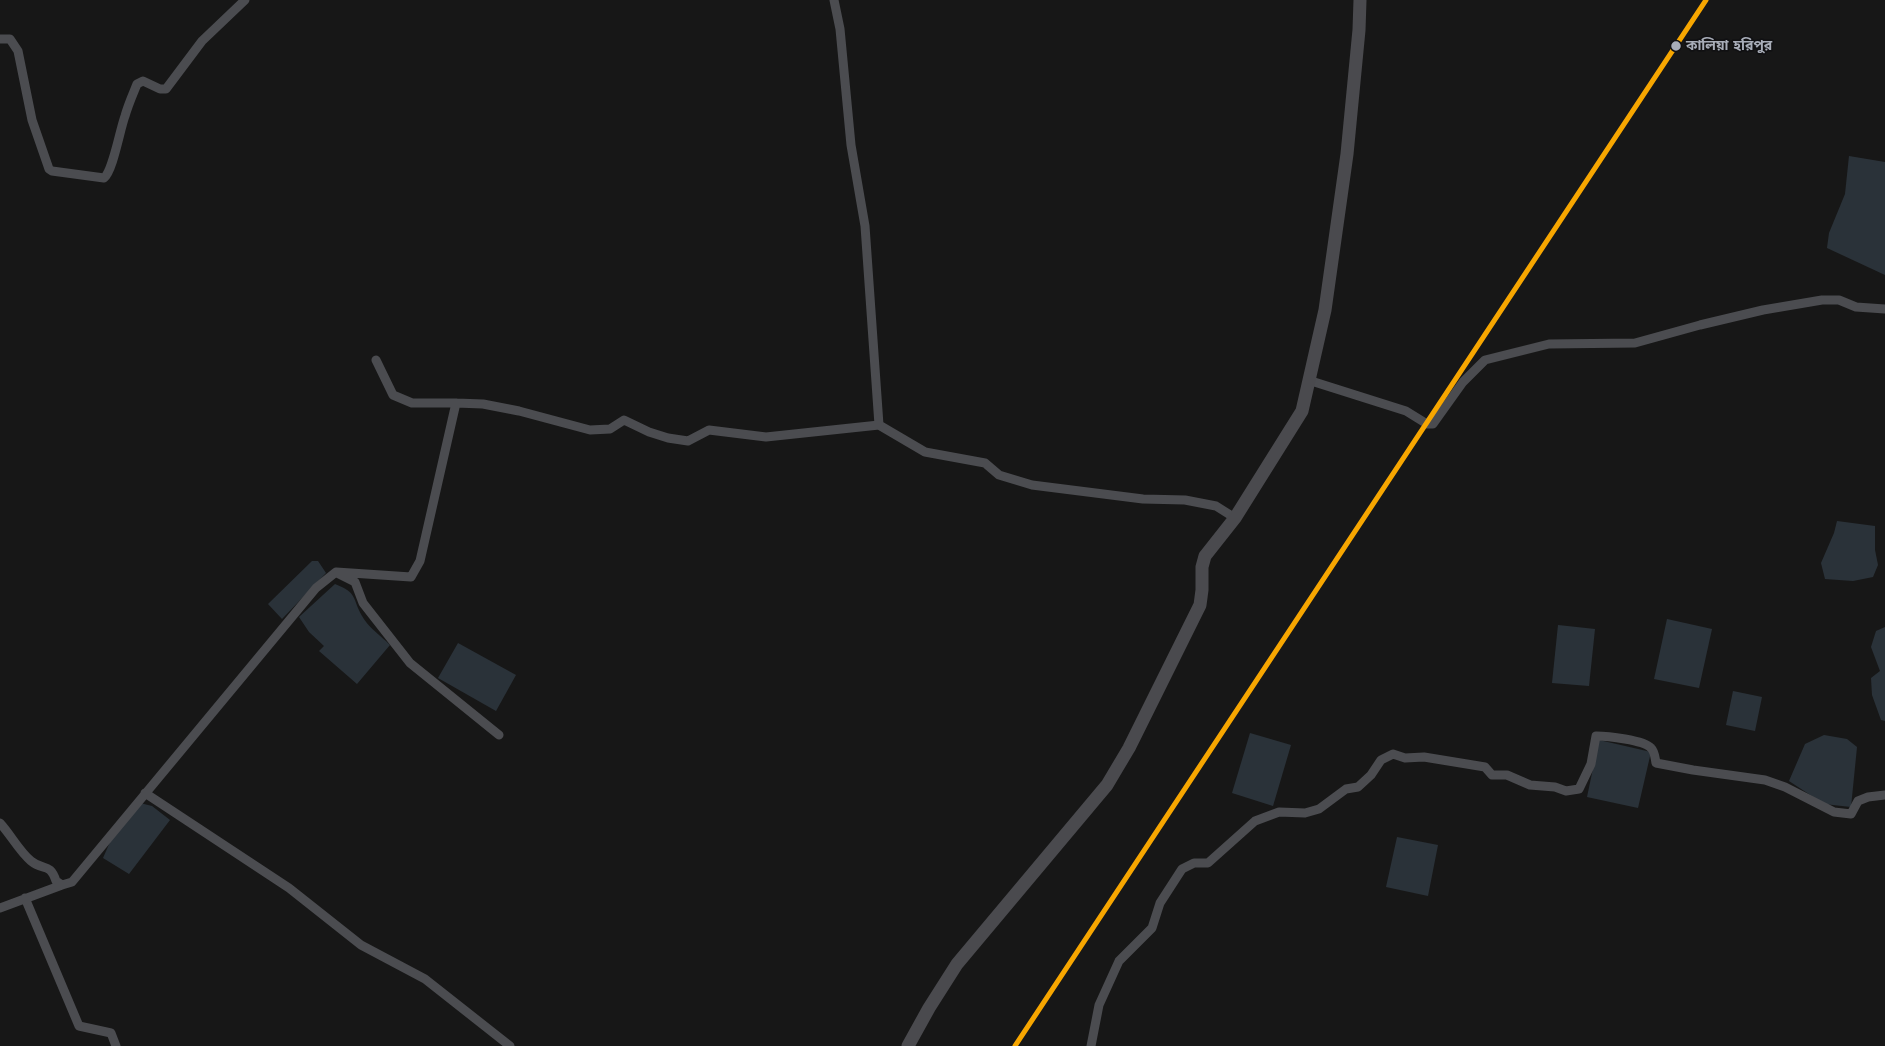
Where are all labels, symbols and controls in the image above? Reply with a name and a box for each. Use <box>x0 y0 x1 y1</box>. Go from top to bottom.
place label: কালিয়া হরিপুর <box>1686 38 1772 54</box>
marker: কালিয়া হরিপুর <box>1669 39 1683 53</box>

